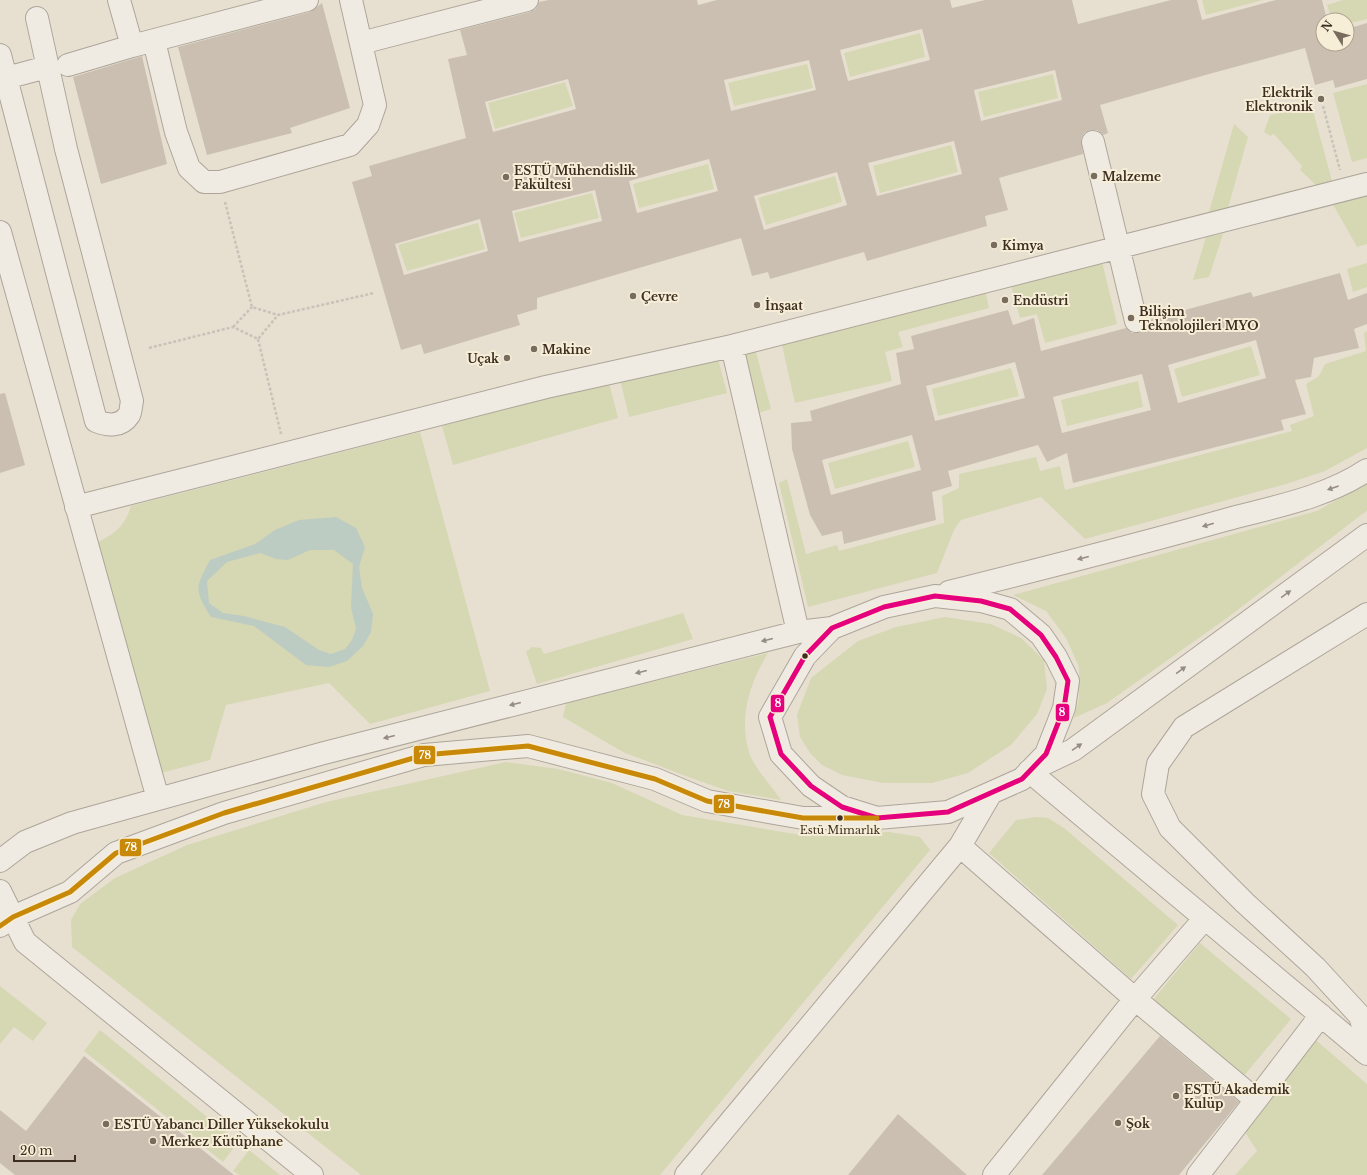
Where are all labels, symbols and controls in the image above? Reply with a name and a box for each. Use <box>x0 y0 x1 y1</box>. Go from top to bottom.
north arrow <box>1315 12 1355 52</box>
text: N <box>1318 17 1336 34</box>
place label: Elektrik Elektronik <box>1245 85 1314 114</box>
marker: Elektrik Elektronik <box>1316 94 1326 104</box>
place label: ESTÜ Mühendislik Fakültesi <box>514 162 637 192</box>
place label: Malzeme <box>1102 169 1161 184</box>
marker: Malzeme <box>1089 171 1099 181</box>
marker: ESTÜ Mühendislik Fakültesi <box>501 172 511 182</box>
place label: Kimya <box>1002 238 1044 253</box>
marker: Kimya <box>989 240 999 250</box>
place label: Çevre <box>641 289 678 304</box>
marker: Çevre <box>628 291 638 301</box>
place label: Endüstri <box>1013 293 1069 308</box>
marker: Endüstri <box>1000 295 1010 305</box>
place label: İnşaat <box>765 297 803 313</box>
marker: İnşaat <box>752 300 762 310</box>
place label: Bilişim Teknolojileri MYO <box>1139 304 1259 333</box>
marker: Bilişim Teknolojileri MYO <box>1126 313 1136 323</box>
place label: Makine <box>542 342 591 357</box>
marker: Makine <box>529 344 539 354</box>
place label: Uçak <box>467 351 500 366</box>
marker: Uçak <box>502 353 512 363</box>
one-way arrow <box>1326 485 1338 491</box>
one-way arrow <box>1202 522 1214 528</box>
one-way arrow <box>1076 555 1088 561</box>
one-way arrow <box>1281 590 1292 598</box>
one-way arrow <box>760 637 772 643</box>
unlabelled marker <box>800 651 810 661</box>
one-way arrow <box>1176 666 1187 675</box>
one-way arrow <box>634 670 647 676</box>
line badge: 8 <box>770 694 785 713</box>
text: 8 <box>775 696 782 710</box>
one-way arrow <box>508 702 521 708</box>
line badge: 8 <box>1055 703 1070 722</box>
text: 8 <box>1059 705 1066 719</box>
one-way arrow <box>382 734 395 740</box>
one-way arrow <box>1071 744 1083 751</box>
line badge: 78 <box>413 745 436 765</box>
text: 78 <box>419 748 431 762</box>
line badge: 78 <box>713 794 735 814</box>
text: 78 <box>718 797 730 811</box>
marker: Estü Mimarlık <box>835 813 845 823</box>
place label: Estü Mimarlık <box>800 823 881 837</box>
line badge: 78 <box>119 838 142 857</box>
text: 78 <box>125 840 137 854</box>
place label: ESTÜ Akademik Kulüp <box>1184 1081 1291 1111</box>
marker: ESTÜ Akademik Kulüp <box>1171 1091 1181 1101</box>
place label: ESTÜ Yabancı Diller Yüksekokulu <box>114 1116 329 1132</box>
place label: Şok <box>1126 1116 1151 1131</box>
marker: Şok <box>1113 1118 1123 1128</box>
marker: ESTÜ Yabancı Diller Yüksekokulu <box>101 1119 111 1129</box>
place label: Merkez Kütüphane <box>161 1134 283 1149</box>
marker: Merkez Kütüphane <box>148 1136 158 1146</box>
scale bar <box>14 1137 75 1163</box>
text: 20 m <box>20 1143 52 1158</box>

